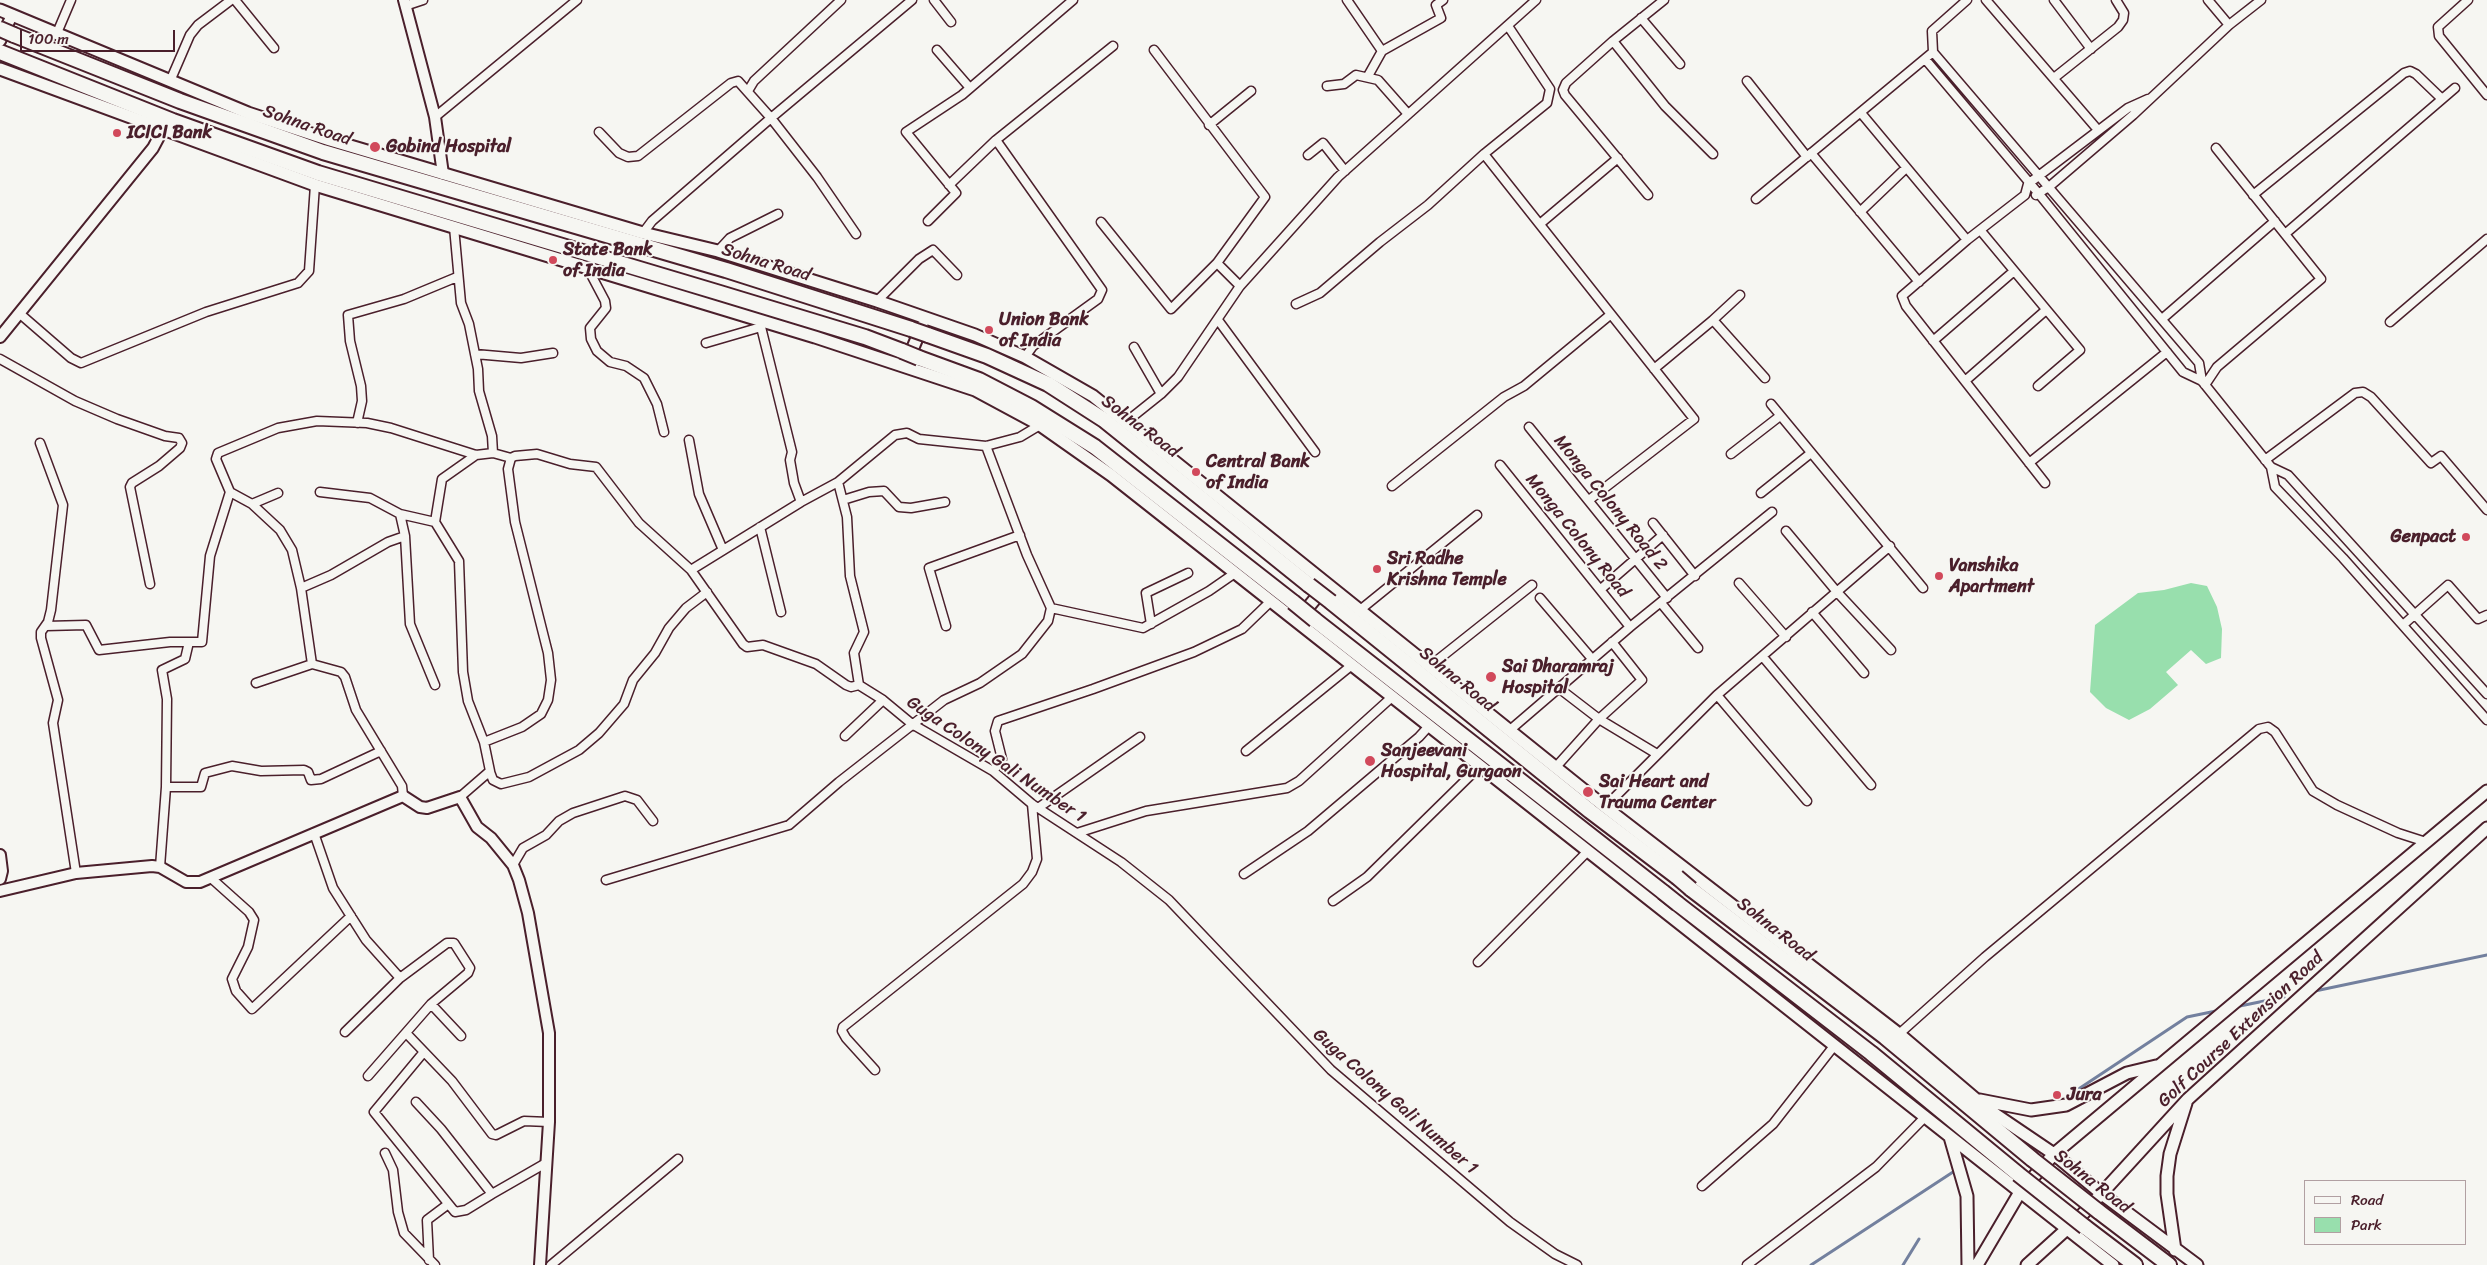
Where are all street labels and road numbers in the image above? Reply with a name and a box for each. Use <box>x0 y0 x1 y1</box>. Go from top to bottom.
street label: Sohna Road <box>260 101 354 151</box>
street label: Sohna Road <box>719 239 813 287</box>
street label: Sohna Road <box>1097 391 1183 463</box>
street label: Monga Colony Road 2 <box>1549 431 1671 575</box>
street label: Monga Colony Road <box>1520 470 1634 602</box>
street label: Sohna Road <box>1414 643 1500 717</box>
street label: Guga Colony Gali Number 1 <box>902 692 1090 828</box>
street label: Sohna Road <box>1732 893 1818 967</box>
street label: Golf Course Extension Road <box>2154 948 2328 1112</box>
street label: Guga Colony Gali Number 1 <box>1308 1024 1482 1180</box>
street label: Sohna Road <box>2049 1145 2135 1219</box>

